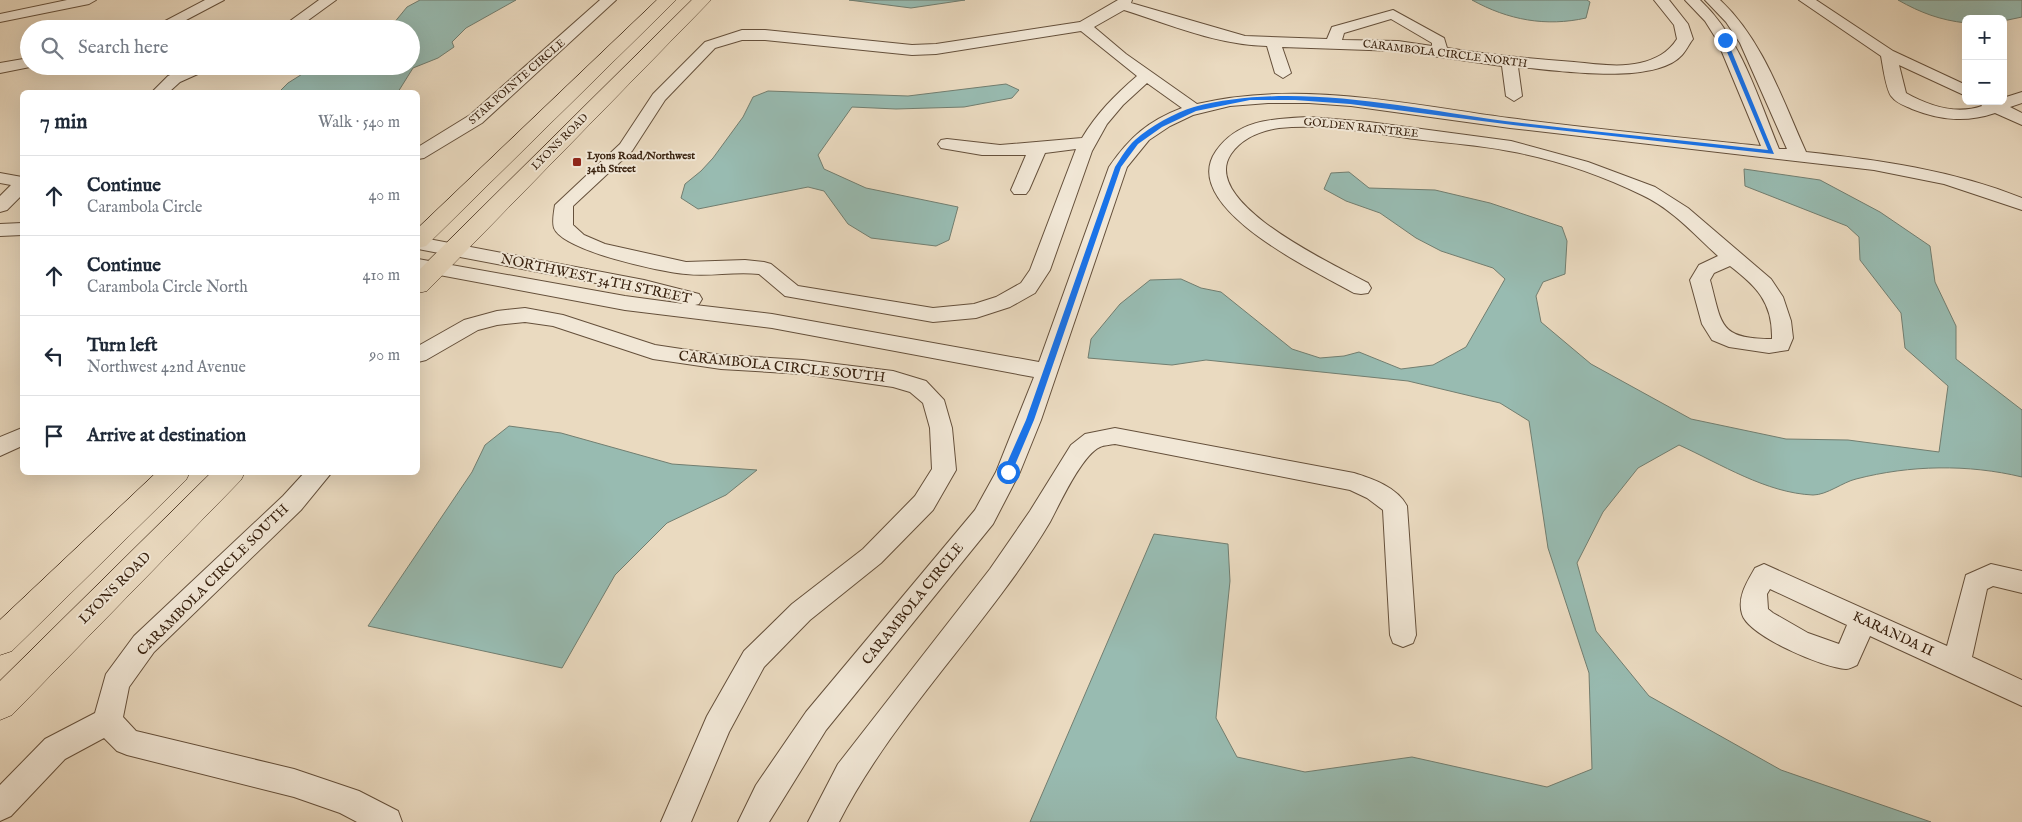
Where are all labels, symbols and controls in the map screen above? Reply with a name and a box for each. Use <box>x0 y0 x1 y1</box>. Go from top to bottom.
map controls <box>1962 15 2007 105</box>
button: + <box>1962 15 2007 60</box>
search box <box>20 20 420 75</box>
route end <box>1714 29 1737 52</box>
icon: search <box>38 34 66 62</box>
text: Search here <box>78 36 169 60</box>
street label: STAR POINTE CIRCLE <box>466 36 568 128</box>
street label: CARAMBOLA CIRCLE NORTH <box>1362 37 1529 71</box>
button: − <box>1962 60 2007 105</box>
text: 7 min <box>40 109 87 136</box>
street label: LYONS ROAD <box>529 111 591 173</box>
text: Walk · 540 m <box>318 113 400 133</box>
street label: GOLDEN RAINTREE <box>1303 115 1419 141</box>
place label: Lyons Road/Northwest 34th Street <box>586 149 695 176</box>
marker: Lyons Road/Northwest 34th Street <box>571 156 583 168</box>
text: Continue <box>87 174 161 198</box>
icon: ahead <box>40 182 68 210</box>
text: 40 m <box>368 186 400 206</box>
text: Carambola Circle <box>87 198 202 218</box>
street label: NORTHWEST 34TH STREET <box>499 250 694 308</box>
text: Continue <box>87 254 161 278</box>
icon: ahead <box>40 262 68 290</box>
text: 410 m <box>363 266 400 286</box>
text: Carambola Circle North <box>87 278 248 298</box>
text: Turn left <box>87 334 158 358</box>
icon: left <box>40 342 68 370</box>
text: 90 m <box>369 346 400 366</box>
street label: CARAMBOLA CIRCLE SOUTH <box>678 347 886 387</box>
text: Northwest 42nd Avenue <box>87 358 246 378</box>
icon: arrive <box>40 422 68 450</box>
text: Arrive at destination <box>87 424 246 448</box>
route start <box>997 461 1020 484</box>
street label: CARAMBOLA CIRCLE SOUTH <box>133 500 293 660</box>
street label: CARAMBOLA CIRCLE <box>858 539 968 669</box>
street label: LYONS ROAD <box>75 548 155 628</box>
street label: KARANDA II <box>1850 607 1936 661</box>

